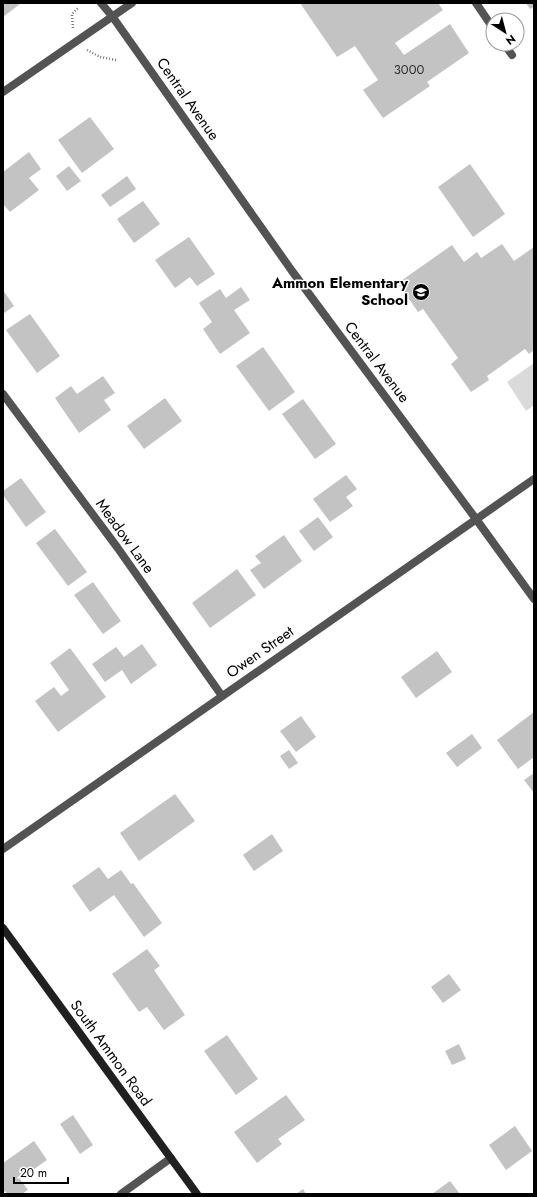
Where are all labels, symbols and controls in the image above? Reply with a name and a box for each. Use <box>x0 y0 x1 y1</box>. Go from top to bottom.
north arrow <box>485 12 525 52</box>
text: N <box>503 31 519 49</box>
street label: Central Avenue <box>151 53 225 145</box>
house number: 3000 <box>394 60 424 79</box>
place label: Ammon Elementary School <box>271 272 408 311</box>
school or university icon: Ammon Elementary School <box>411 282 431 302</box>
street label: Central Avenue <box>339 317 415 407</box>
street label: Meadow Lane <box>90 494 160 578</box>
street label: Owen Street <box>222 620 299 683</box>
street label: South Ammon Road <box>65 995 157 1111</box>
scale bar <box>14 1159 68 1185</box>
text: 20 m <box>20 1164 47 1182</box>

